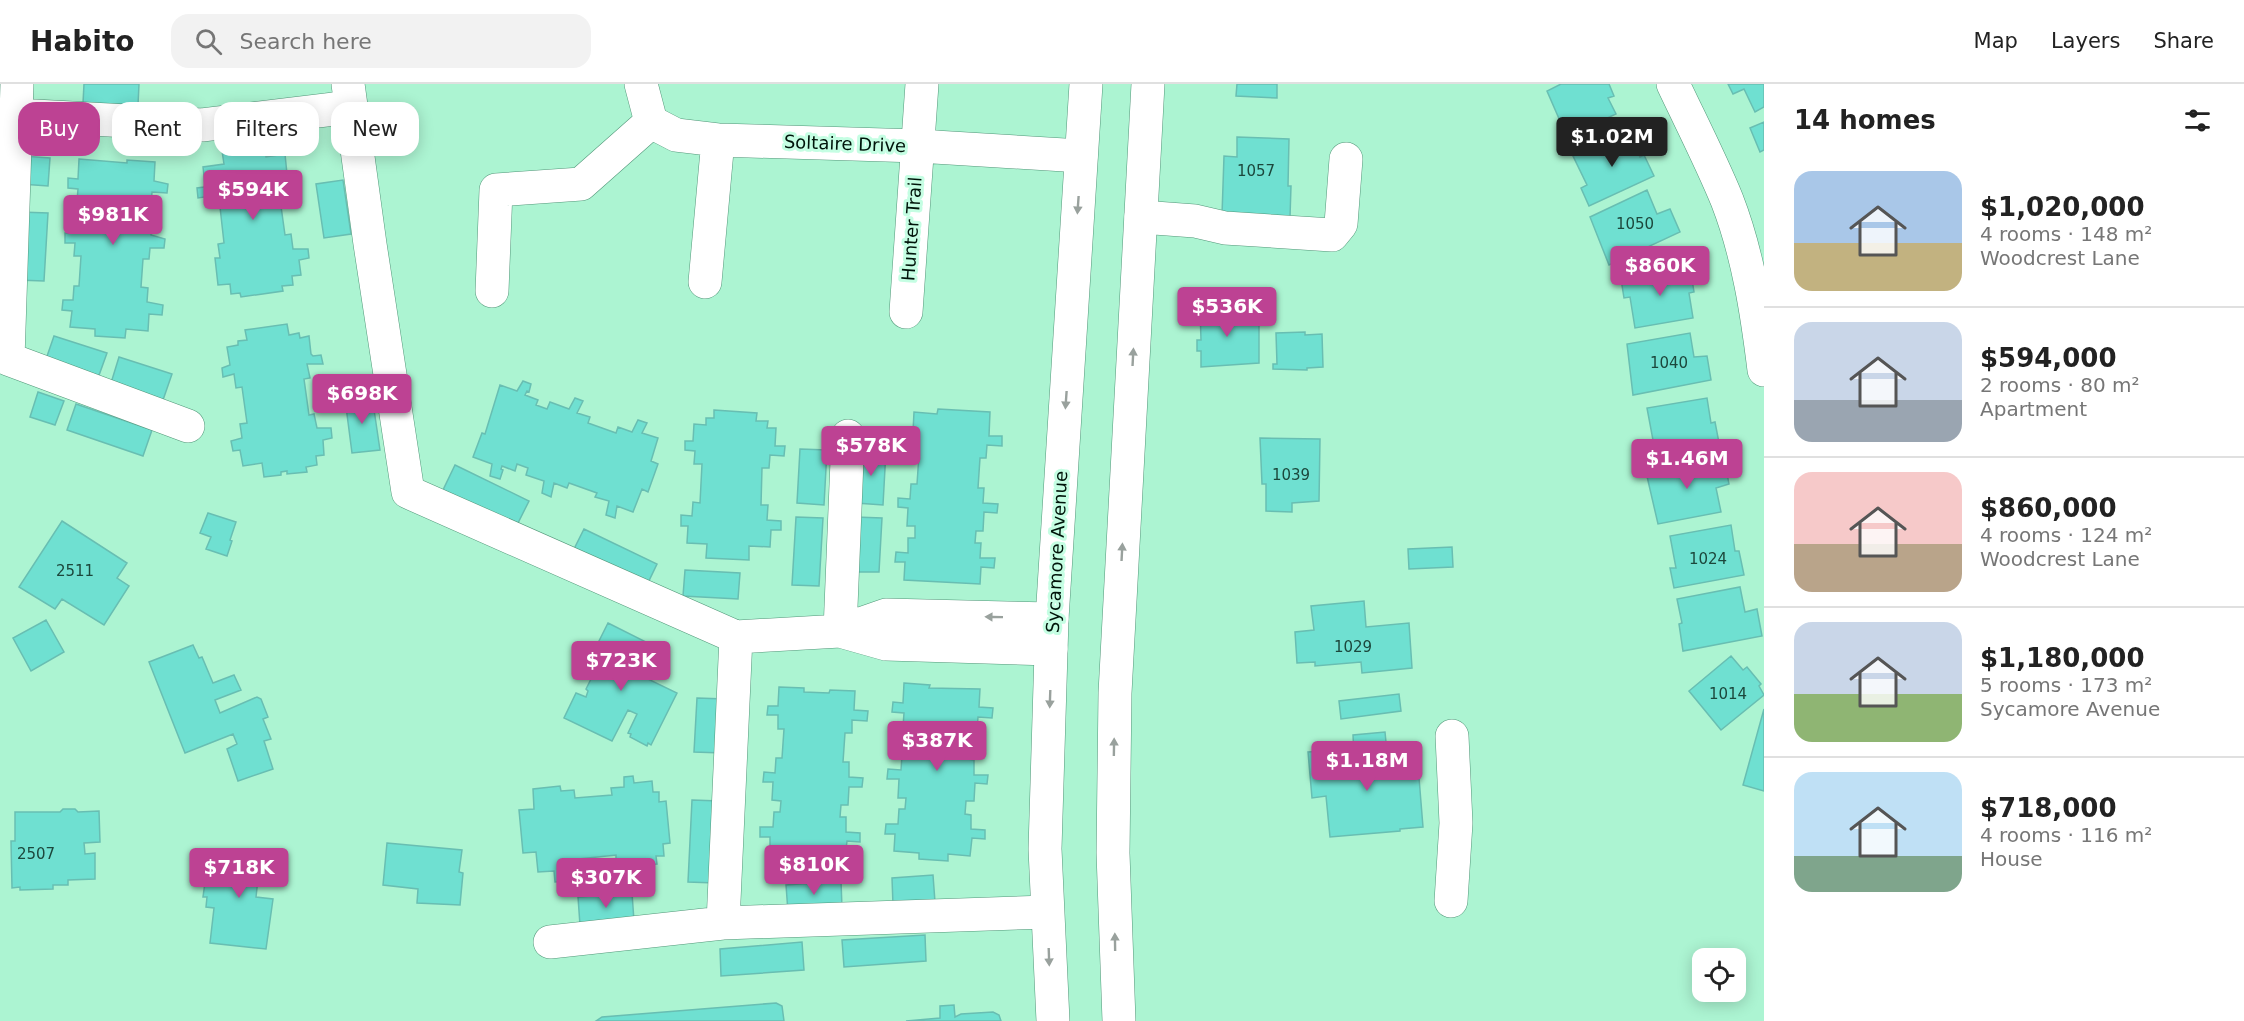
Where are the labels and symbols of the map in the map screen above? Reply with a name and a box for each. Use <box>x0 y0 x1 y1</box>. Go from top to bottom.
pin: $1.02M <box>1563 117 1661 168</box>
street label: Soltaire Drive <box>784 131 907 156</box>
house number: 1057 <box>1237 162 1275 180</box>
pin: $594K <box>211 170 295 221</box>
street label: Hunter Trail <box>897 176 926 282</box>
pin: $981K <box>71 195 155 246</box>
one-way arrow <box>1074 196 1083 215</box>
house number: 1050 <box>1616 215 1654 233</box>
pin: $860K <box>1618 246 1702 297</box>
pin: $536K <box>1185 287 1269 338</box>
one-way arrow <box>1128 348 1138 367</box>
house number: 1040 <box>1650 354 1688 372</box>
pin: $698K <box>320 374 404 425</box>
one-way arrow <box>1061 390 1071 409</box>
pin: $578K <box>829 426 913 477</box>
pin: $1.46M <box>1638 439 1736 490</box>
house number: 1039 <box>1272 466 1310 484</box>
street label: Sycamore Avenue <box>1042 470 1071 634</box>
one-way arrow <box>1118 542 1127 561</box>
house number: 1024 <box>1689 550 1727 568</box>
house number: 2511 <box>56 562 94 580</box>
one-way arrow <box>984 613 1003 622</box>
house number: 1029 <box>1334 638 1372 656</box>
pin: $723K <box>579 641 663 692</box>
house number: 1014 <box>1709 685 1747 703</box>
one-way arrow <box>1045 690 1054 709</box>
pin: $387K <box>895 721 979 772</box>
one-way arrow <box>1109 737 1119 756</box>
pin: $1.18M <box>1318 741 1416 792</box>
house number: 2507 <box>17 845 55 863</box>
pin: $810K <box>772 845 856 896</box>
pin: $718K <box>197 848 281 899</box>
pin: $307K <box>564 858 648 909</box>
one-way arrow <box>1110 932 1120 951</box>
one-way arrow <box>1044 948 1054 967</box>

